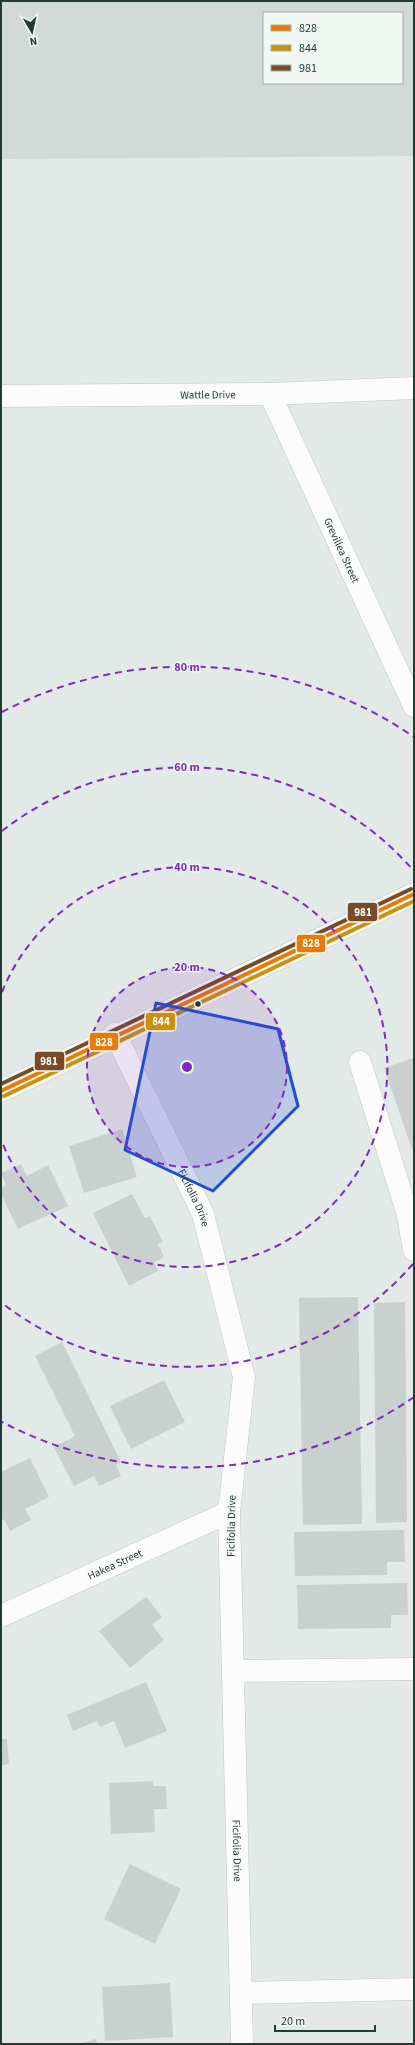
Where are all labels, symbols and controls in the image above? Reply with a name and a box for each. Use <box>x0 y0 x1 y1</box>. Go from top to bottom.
north arrow <box>12 12 52 52</box>
legend <box>263 12 403 84</box>
text: 828 <box>299 20 317 37</box>
text: N <box>29 33 38 49</box>
text: 844 <box>299 40 317 57</box>
text: 981 <box>299 60 317 77</box>
street label: Wattle Drive <box>180 387 236 403</box>
street label: Grevillea Street <box>320 515 363 586</box>
text: 80 m <box>174 659 200 676</box>
text: 60 m <box>174 759 200 776</box>
text: 40 m <box>174 859 200 876</box>
line badge: 981 <box>347 902 378 922</box>
text: 981 <box>354 905 372 920</box>
line badge: 828 <box>296 934 326 953</box>
text: 828 <box>302 936 320 951</box>
text: 20 m <box>174 959 200 976</box>
unlabelled marker <box>193 999 203 1009</box>
line badge: 844 <box>145 1012 176 1031</box>
text: 844 <box>152 1014 170 1029</box>
line badge: 828 <box>89 1032 119 1051</box>
text: 828 <box>95 1035 113 1050</box>
line badge: 981 <box>34 1051 65 1071</box>
text: 981 <box>40 1054 58 1069</box>
centre of rings <box>180 1060 194 1074</box>
street label: Ficifolia Drive <box>174 1167 213 1229</box>
street label: Ficifolia Drive <box>223 1494 240 1557</box>
street label: Hakea Street <box>85 1545 145 1584</box>
street label: Ficifolia Drive <box>229 1819 245 1882</box>
scale bar <box>275 2007 375 2033</box>
text: 20 m <box>281 2013 305 2030</box>

